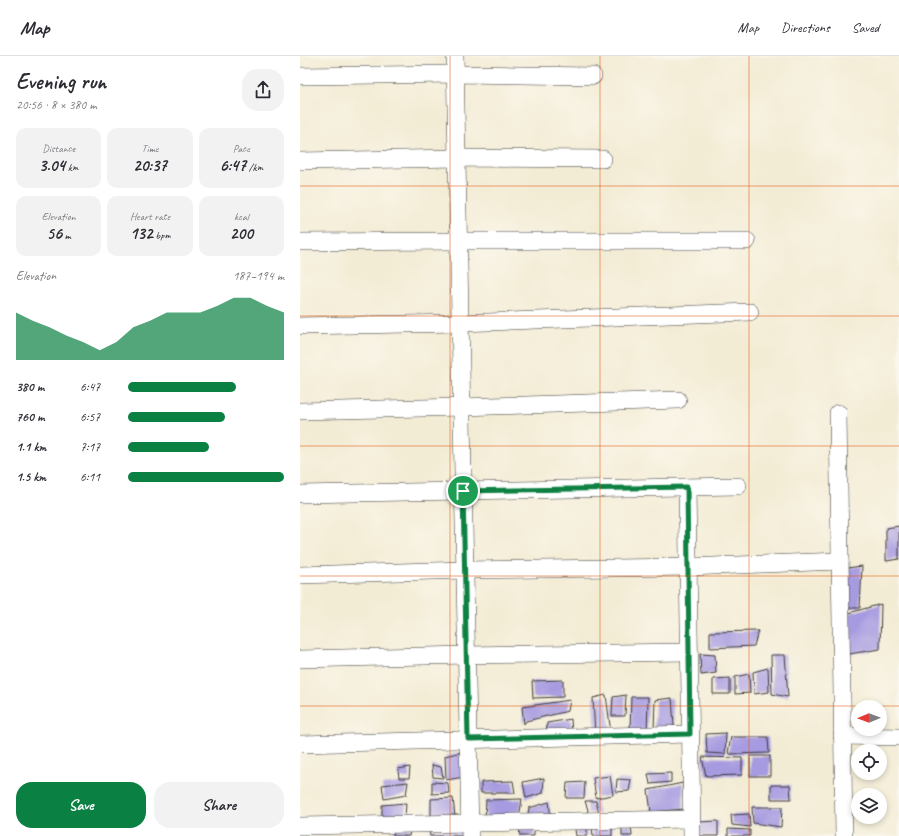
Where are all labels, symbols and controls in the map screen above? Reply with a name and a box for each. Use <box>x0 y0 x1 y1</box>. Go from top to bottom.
text: Map <box>20 16 50 40</box>
text: Map <box>738 19 759 36</box>
text: Directions <box>781 19 830 36</box>
text: Saved <box>852 19 879 36</box>
text: Evening run <box>16 68 106 96</box>
button: share <box>242 69 284 111</box>
text: 20:56 · 8 × 380 m <box>16 97 97 113</box>
text: Distance <box>42 141 75 155</box>
text: Time <box>142 141 158 155</box>
text: Pace <box>233 141 250 155</box>
text: 3.04 <box>39 155 65 176</box>
text: 20:37 <box>133 155 167 176</box>
text: 6:47 <box>220 155 246 176</box>
text: km <box>65 160 79 174</box>
text: /km <box>246 160 263 174</box>
text: Elevation <box>42 209 76 223</box>
text: Heart rate <box>130 209 170 223</box>
text: kcal <box>234 209 249 223</box>
text: 56 <box>47 223 62 244</box>
text: 132 <box>130 223 153 244</box>
text: 200 <box>230 223 253 244</box>
text: m <box>62 228 71 242</box>
text: bpm <box>153 228 170 242</box>
text: Elevation <box>16 268 56 284</box>
text: 187–194 m <box>233 268 284 284</box>
text: 380 m <box>16 379 44 395</box>
text: 6:47 <box>80 379 100 395</box>
text: 760 m <box>16 409 44 425</box>
text: 6:57 <box>80 409 100 425</box>
text: 1.1 km <box>16 439 46 455</box>
text: 7:17 <box>80 439 100 455</box>
text: 1.5 km <box>16 469 46 485</box>
text: 6:11 <box>80 469 100 485</box>
pin <box>446 474 480 508</box>
icon: arrive <box>452 480 474 502</box>
north arrow <box>851 700 887 736</box>
map controls <box>851 700 887 824</box>
button: locate <box>851 744 887 780</box>
button: Save <box>16 782 146 828</box>
button: Share <box>154 782 284 828</box>
button: layers <box>851 788 887 824</box>

